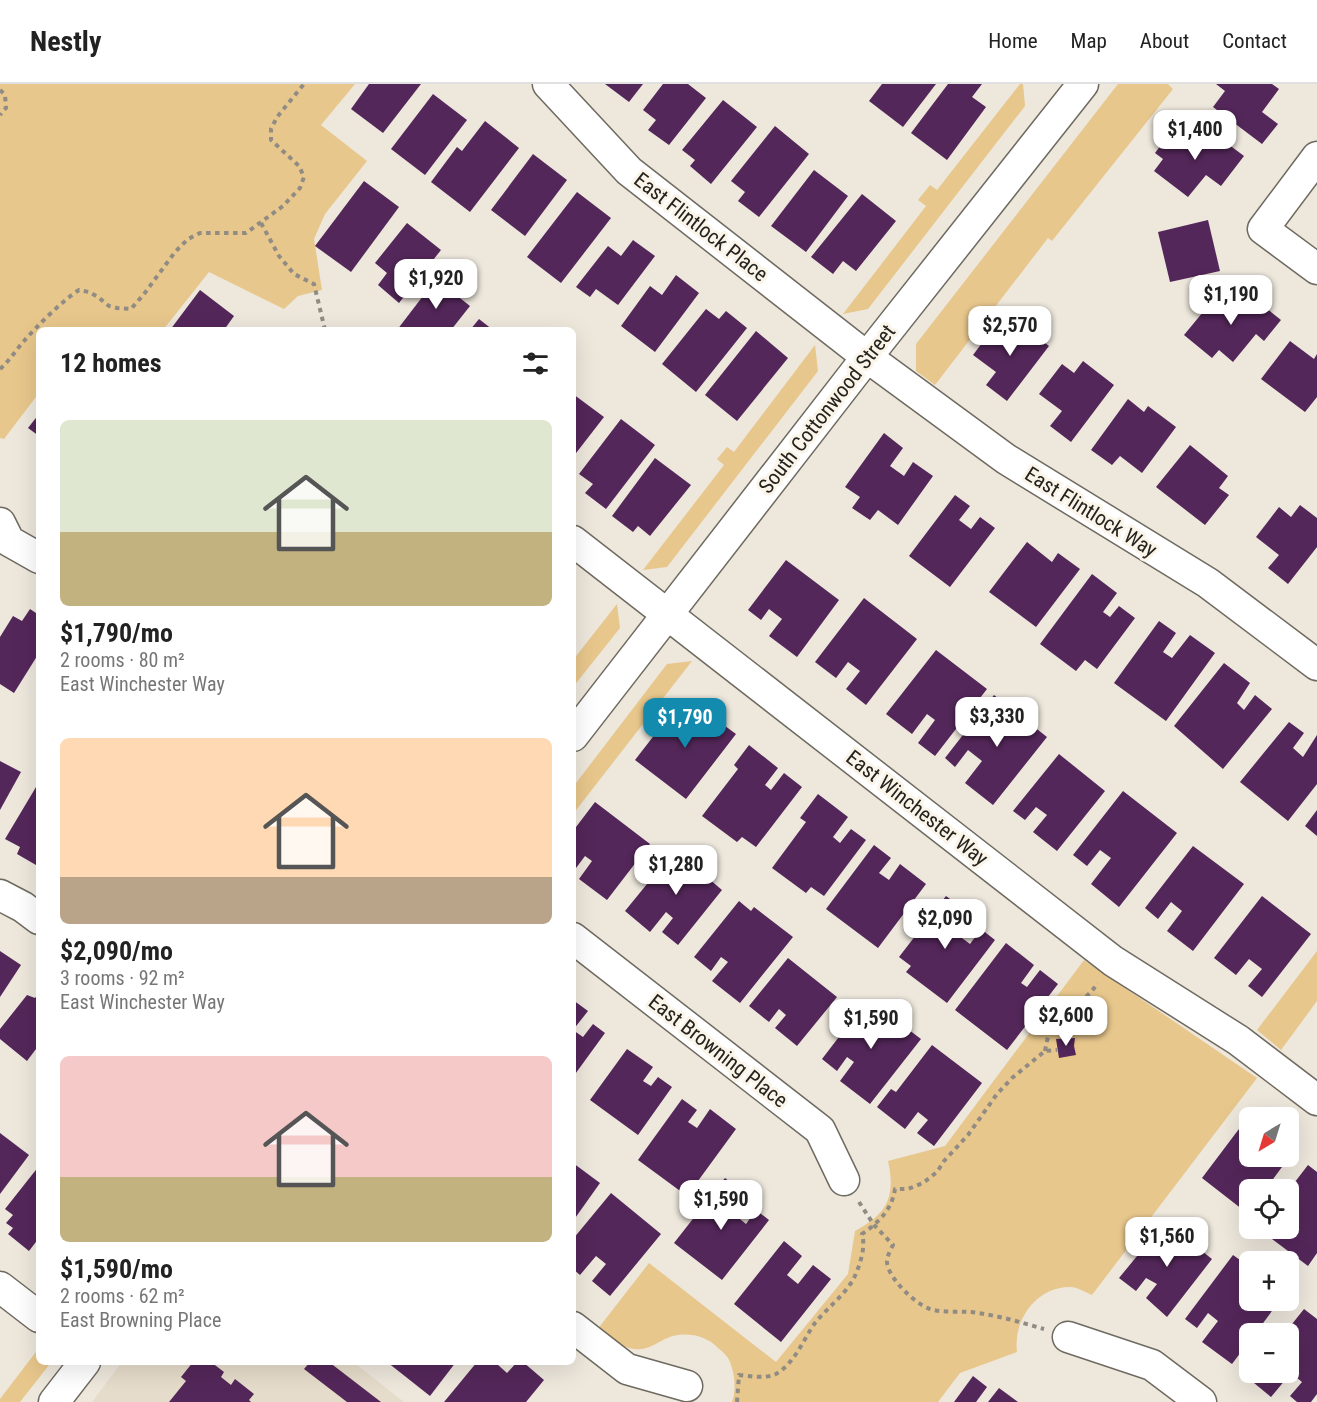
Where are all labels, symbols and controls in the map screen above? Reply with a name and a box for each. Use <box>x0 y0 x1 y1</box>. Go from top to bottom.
text: Nestly <box>30 25 101 58</box>
text: Home <box>988 29 1038 53</box>
text: Map <box>1071 29 1107 53</box>
text: About <box>1140 29 1189 53</box>
text: Contact <box>1222 29 1287 53</box>
pin: $1,400 <box>1146 110 1244 161</box>
text: $1,400 <box>1167 117 1223 141</box>
street label: East Flintlock Place <box>630 167 773 287</box>
pin: $1,920 <box>387 259 485 310</box>
text: $1,920 <box>408 266 464 290</box>
pin: $1,190 <box>1182 275 1280 326</box>
text: $1,190 <box>1203 282 1259 306</box>
pin: $2,570 <box>961 306 1059 357</box>
text: $2,570 <box>982 313 1038 337</box>
street label: South Cottonwood Street <box>754 320 900 498</box>
icon: filters <box>519 347 552 380</box>
text: 12 homes <box>60 348 162 378</box>
icon: home <box>252 459 360 567</box>
street label: East Flintlock Way <box>1021 462 1162 562</box>
text: $1,790/mo <box>60 618 173 648</box>
text: 2 rooms · 80 m² <box>60 648 185 672</box>
text: East Winchester Way <box>60 672 225 696</box>
pin: $3,330 <box>948 697 1046 748</box>
pin: $1,790 <box>636 698 734 749</box>
text: $3,330 <box>969 704 1025 728</box>
text: $1,790 <box>657 705 713 729</box>
street label: East Winchester Way <box>841 745 993 871</box>
icon: home <box>252 777 360 885</box>
pin: $1,280 <box>627 845 725 896</box>
text: $1,280 <box>648 852 704 876</box>
pin: $2,090 <box>896 899 994 950</box>
text: $2,090 <box>917 906 973 930</box>
text: $2,090/mo <box>60 936 173 966</box>
text: 3 rooms · 92 m² <box>60 966 185 990</box>
street label: East Browning Place <box>644 989 792 1113</box>
text: East Winchester Way <box>60 990 225 1014</box>
pin: $2,600 <box>1017 996 1115 1047</box>
pin: $1,590 <box>822 999 920 1050</box>
text: $2,600 <box>1038 1003 1094 1027</box>
text: $1,590 <box>843 1006 899 1030</box>
icon: home <box>252 1095 360 1203</box>
north arrow <box>1239 1107 1299 1167</box>
map controls <box>1239 1107 1299 1383</box>
button: locate <box>1239 1179 1299 1239</box>
pin: $1,590 <box>672 1180 770 1231</box>
text: $1,590 <box>693 1187 749 1211</box>
pin: $1,560 <box>1118 1217 1216 1268</box>
text: $1,560 <box>1139 1224 1195 1248</box>
button: + <box>1239 1251 1299 1311</box>
text: $1,590/mo <box>60 1254 173 1284</box>
text: 2 rooms · 62 m² <box>60 1284 185 1308</box>
text: East Browning Place <box>60 1308 221 1332</box>
button: − <box>1239 1323 1299 1383</box>

